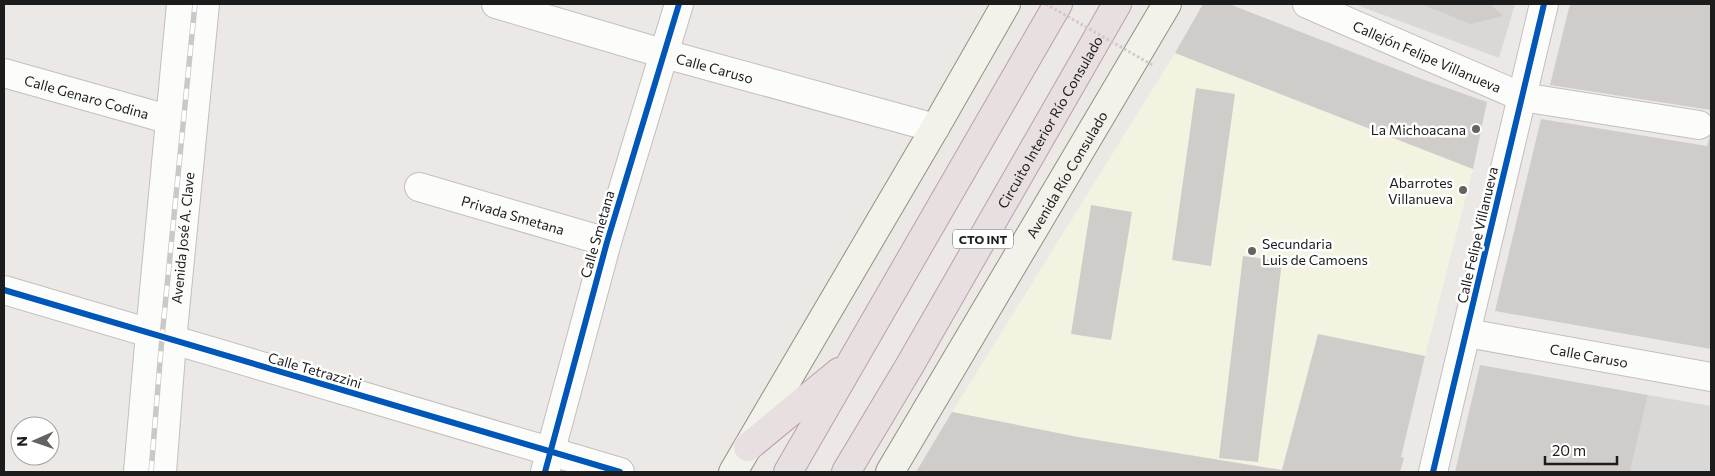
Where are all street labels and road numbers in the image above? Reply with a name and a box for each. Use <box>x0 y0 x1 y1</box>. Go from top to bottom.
street label: Callejón Felipe Villanueva <box>1350 16 1504 96</box>
street label: Circuito Interior Río Consulado <box>993 33 1106 211</box>
street label: Calle Caruso <box>674 49 755 86</box>
street label: Calle Genaro Codina <box>23 71 151 122</box>
street label: Avenida Río Consulado <box>1022 108 1110 241</box>
street label: Calle Felipe Villanueva <box>1453 165 1501 305</box>
street label: Avenida José A. Clave <box>167 171 197 305</box>
street label: Calle Smetana <box>576 188 618 280</box>
street label: Privada Smetana <box>459 191 567 238</box>
road number: CTO INT <box>953 230 1013 248</box>
street label: Calle Caruso <box>1549 340 1630 370</box>
street label: Calle Tetrazzini <box>266 348 364 392</box>

